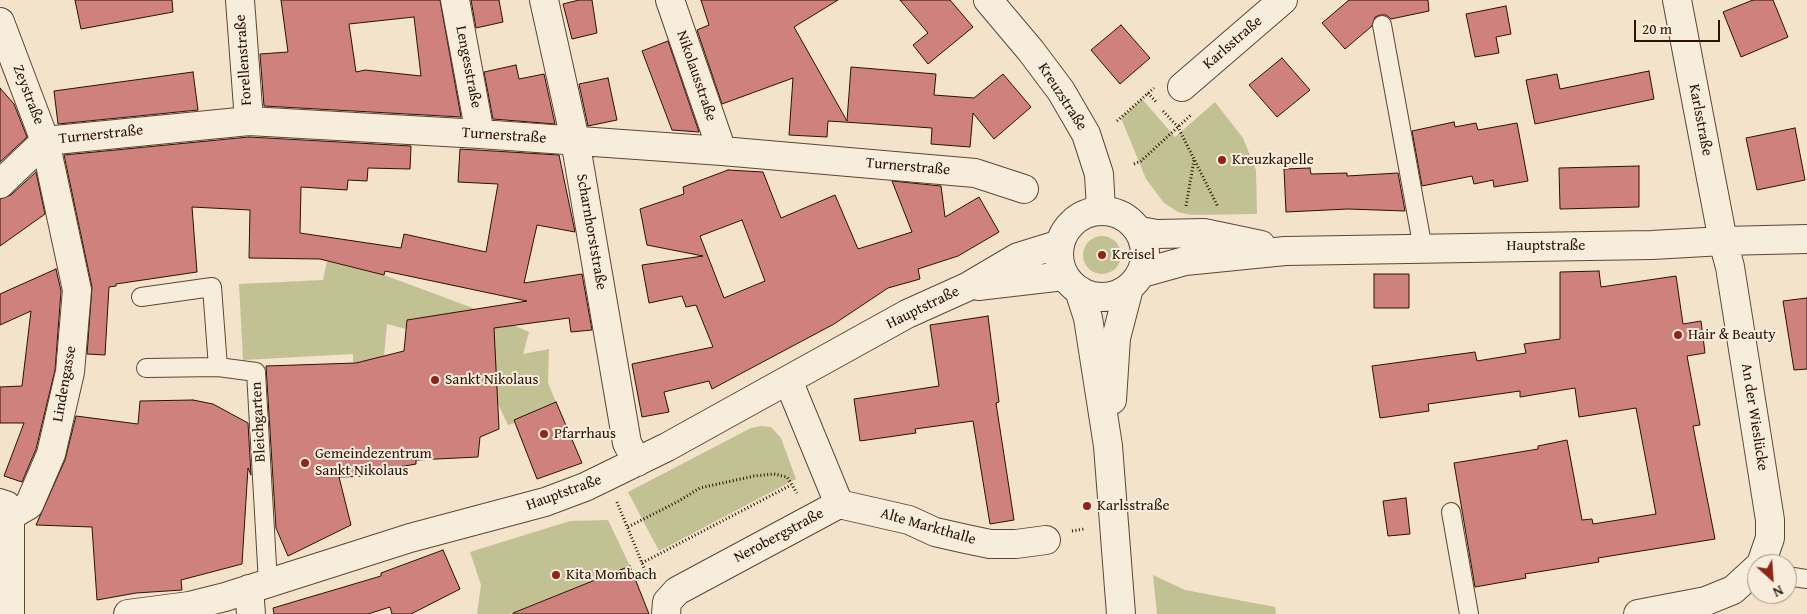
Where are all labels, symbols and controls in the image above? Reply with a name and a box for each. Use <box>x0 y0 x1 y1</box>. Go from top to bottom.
scale bar <box>1637 10 1723 42</box>
street label: Karlsstraße <box>1200 12 1266 74</box>
street label: Forellenstraße <box>232 14 256 106</box>
text: 20 m <box>1642 18 1672 39</box>
street label: Lengesstraße <box>451 24 485 110</box>
street label: Nikolausstraße <box>672 28 720 124</box>
street label: Kreuzstraße <box>1034 60 1090 134</box>
street label: Zeystraße <box>8 63 48 127</box>
street label: Karlsstraße <box>1684 83 1716 157</box>
street label: Turnerstraße <box>58 122 144 148</box>
street label: Turnerstraße <box>461 124 547 148</box>
place label: Kreuzkapelle <box>1232 151 1314 169</box>
street label: Turnerstraße <box>865 154 951 180</box>
marker: Kreuzkapelle <box>1216 154 1228 166</box>
street label: Scharnhorststraße <box>572 173 610 291</box>
street label: Hauptstraße <box>1507 237 1585 255</box>
place label: Kreisel <box>1112 246 1155 264</box>
marker: Kreisel <box>1096 249 1108 261</box>
street label: Hauptstraße <box>884 283 962 333</box>
place label: Hair & Beauty <box>1688 326 1776 344</box>
marker: Hair & Beauty <box>1672 329 1684 341</box>
street label: Lindengasse <box>49 345 81 423</box>
street label: An der Wieslücke <box>1737 362 1771 472</box>
place label: Sankt Nikolaus <box>445 371 538 389</box>
marker: Sankt Nikolaus <box>429 374 441 386</box>
street label: Bleichgarten <box>248 381 270 463</box>
place label: Pfarrhaus <box>554 425 616 443</box>
marker: Pfarrhaus <box>538 428 550 440</box>
place label: Gemeindezentrum Sankt Nikolaus <box>315 445 432 480</box>
marker: Gemeindezentrum Sankt Nikolaus <box>299 457 311 469</box>
street label: Hauptstraße <box>524 471 604 515</box>
place label: Karlsstraße <box>1097 497 1170 515</box>
marker: Karlsstraße <box>1081 500 1093 512</box>
street label: Nerobergstraße <box>731 505 827 567</box>
street label: Alte Markthalle <box>878 505 978 549</box>
north arrow <box>1747 554 1797 604</box>
place label: Kita Mombach <box>566 566 657 584</box>
marker: Kita Mombach <box>550 569 562 581</box>
text: N <box>1770 581 1787 603</box>

